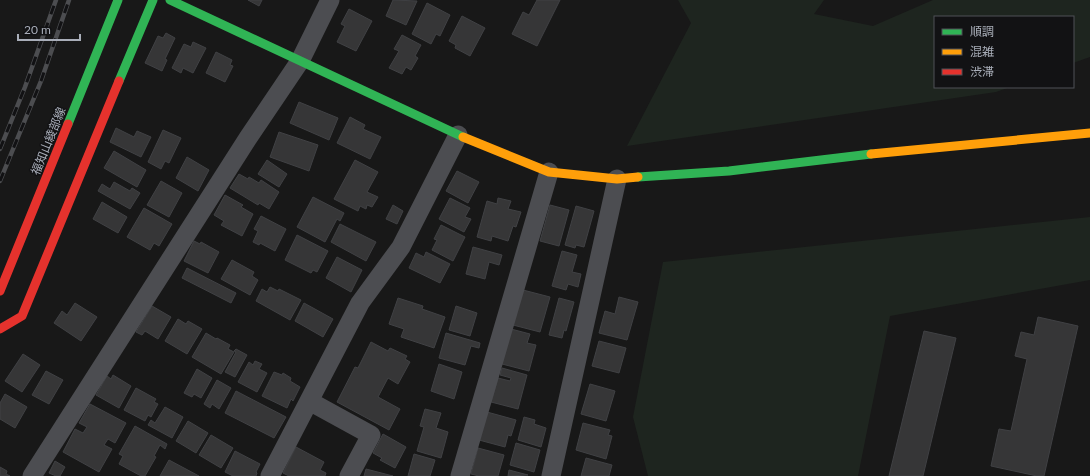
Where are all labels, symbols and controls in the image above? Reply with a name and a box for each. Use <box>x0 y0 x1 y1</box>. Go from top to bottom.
scale bar <box>18 16 80 42</box>
legend <box>934 16 1074 88</box>
text: 20 m <box>24 22 51 37</box>
text: 順調 <box>970 24 994 39</box>
text: 混雑 <box>970 44 994 59</box>
text: 渋滞 <box>970 64 994 79</box>
street label: 福知山綾部線 <box>28 105 68 177</box>

